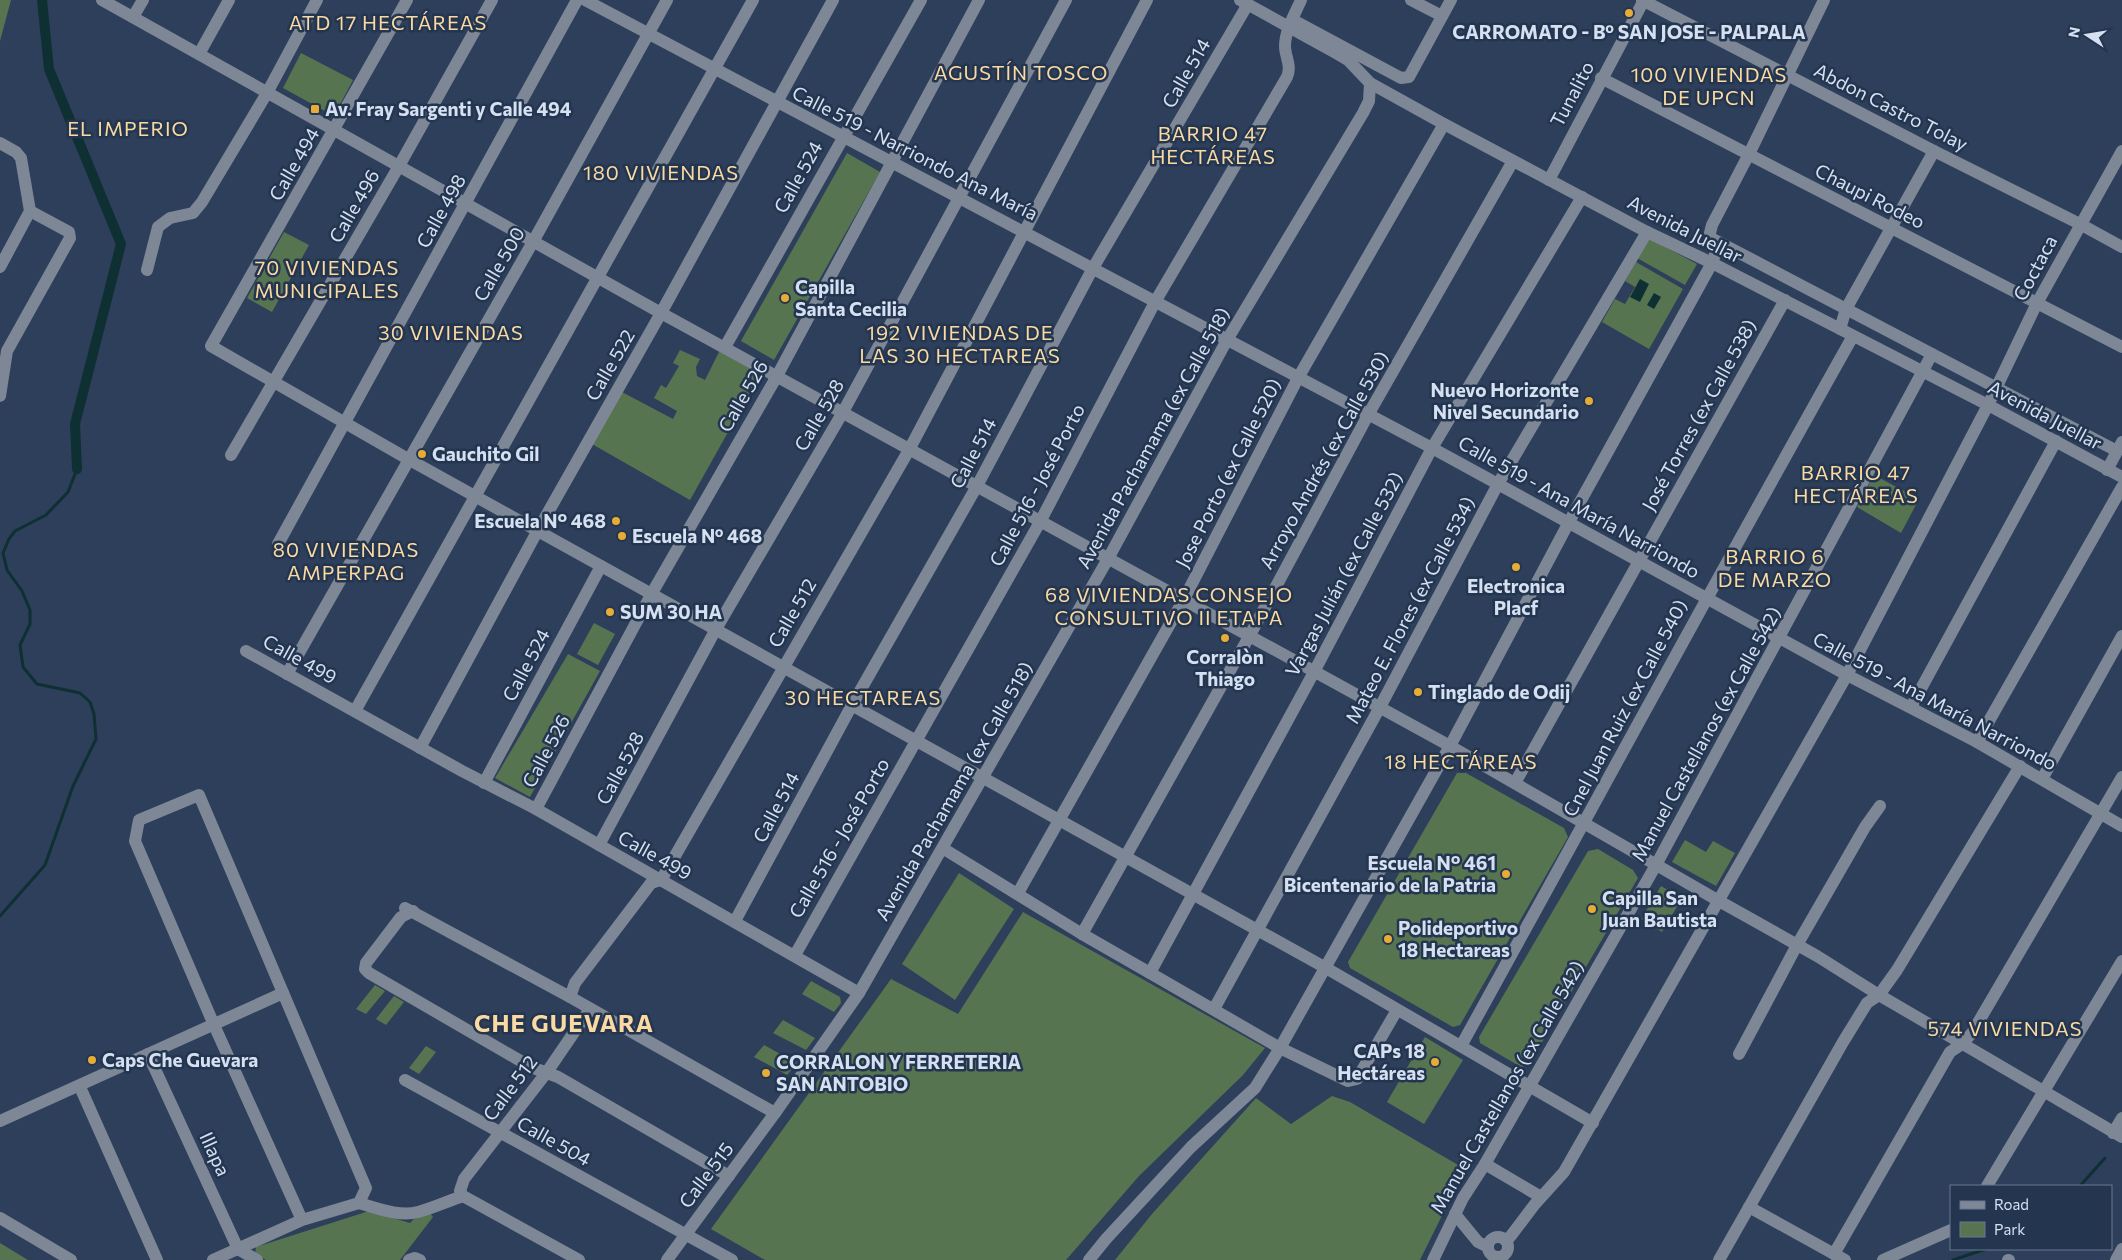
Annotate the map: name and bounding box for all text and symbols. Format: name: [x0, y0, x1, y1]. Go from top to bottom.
marker: CARROMATO - Bº SAN JOSE - PALPALA: [1623, 7, 1635, 19]
district label: ATD 17 HECTÁREAS: [289, 10, 487, 34]
north arrow: [2062, 10, 2112, 60]
place label: CARROMATO - Bº SAN JOSE - PALPALA: [1452, 20, 1806, 43]
text: N: [2064, 25, 2083, 39]
street label: Calle 514: [1156, 34, 1215, 112]
street label: Tunalito: [1545, 57, 1598, 130]
street label: Abdon Castro Tolay: [1811, 58, 1972, 155]
district label: AGUSTÍN TOSCO: [934, 60, 1108, 84]
district label: 100 VIVIENDAS DE UPCN: [1631, 62, 1787, 109]
street label: Calle 519 - Narriondo Ana María: [789, 80, 1042, 225]
place label: Av. Fray Sargenti y Calle 494: [325, 97, 572, 120]
marker: Av. Fray Sargenti y Calle 494: [309, 103, 321, 115]
district label: EL IMPERIO: [67, 116, 189, 140]
district label: BARRIO 47 HECTÁREAS: [1150, 121, 1276, 168]
street label: Calle 494: [263, 123, 324, 204]
street label: Calle 524: [768, 137, 827, 217]
street label: Chaupi Rodeo: [1812, 158, 1929, 233]
district label: 180 VIVIENDAS: [583, 160, 739, 184]
street label: Calle 496: [323, 165, 384, 246]
street label: Calle 498: [411, 170, 470, 252]
street label: Avenida Juellar: [1624, 190, 1747, 267]
street label: Calle 500: [468, 222, 529, 305]
street label: Coctaca: [2008, 231, 2061, 304]
district label: 70 VIVIENDAS MUNICIPALES: [255, 255, 399, 302]
place label: Capilla Santa Cecilia: [795, 275, 907, 320]
marker: Capilla Santa Cecilia: [779, 292, 791, 304]
street label: Avenida Pachamama (ex Calle 518): [1071, 303, 1234, 572]
street label: José Torres (ex Calle 538): [1636, 315, 1761, 514]
district label: 30 VIVIENDAS: [378, 320, 524, 344]
district label: 192 VIVIENDAS DE LAS 30 HECTAREAS: [859, 320, 1061, 367]
street label: Calle 522: [580, 325, 639, 404]
street label: Arroyo Andrés (ex Calle 530): [1254, 347, 1393, 573]
street label: Calle 526: [713, 356, 772, 436]
street label: Jose Porto (ex Calle 520): [1170, 374, 1285, 571]
street label: Calle 528: [789, 375, 848, 455]
street label: Avenida Juellar: [1984, 375, 2106, 454]
place label: Nuevo Horizonte Nivel Secundario: [1431, 378, 1579, 423]
marker: Nuevo Horizonte Nivel Secundario: [1583, 395, 1595, 407]
street label: Calle 516 - José Porto: [984, 400, 1089, 570]
street label: Calle 514: [944, 413, 1001, 492]
street label: Calle 519 - Ana María Narriondo: [1454, 430, 1704, 583]
place label: Gauchito Gil: [432, 442, 539, 465]
marker: Gauchito Gil: [416, 448, 428, 460]
district label: BARRIO 47 HECTÁREAS: [1793, 460, 1919, 507]
street label: Vargas Julián (ex Calle 532): [1280, 468, 1407, 680]
street label: Mateo E. Flores (ex Calle 534): [1340, 492, 1479, 727]
place label: Escuela N° 468: [474, 509, 606, 532]
marker: Escuela N° 468: [610, 515, 622, 527]
place label: Escuela Nº 468: [632, 524, 762, 547]
marker: Escuela Nº 468: [616, 530, 628, 542]
district label: 80 VIVIENDAS AMPERPAG: [273, 537, 419, 584]
district label: BARRIO 6 DE MARZO: [1718, 544, 1832, 591]
marker: Electronica Placf: [1510, 561, 1522, 573]
street label: Calle 512: [763, 574, 820, 651]
place label: Electronica Placf: [1467, 574, 1565, 619]
district label: 68 VIVIENDAS CONSEJO CONSULTIVO II ETAPA: [1045, 582, 1293, 629]
street label: Cnel Juan Ruiz (ex Calle 540): [1558, 595, 1692, 820]
place label: SUM 30 HA: [620, 600, 723, 623]
street label: Manuel Castellanos (ex Calle 542): [1626, 602, 1785, 865]
marker: SUM 30 HA: [604, 606, 616, 618]
street label: Calle 524: [497, 625, 554, 705]
street label: Calle 519 - Ana María Narriondo: [1809, 626, 2061, 775]
street label: Calle 499: [259, 629, 341, 688]
marker: Corralòn Thiago: [1219, 632, 1231, 644]
place label: Corralòn Thiago: [1186, 645, 1264, 690]
street label: Avenida Pachamama (ex Calle 518): [870, 657, 1037, 924]
place label: Tinglado de Odij: [1428, 680, 1570, 703]
district label: 30 HECTAREAS: [785, 685, 941, 709]
marker: Tinglado de Odij: [1412, 686, 1424, 698]
street label: Calle 526: [517, 710, 574, 791]
street label: Calle 528: [591, 727, 648, 808]
district label: 18 HECTÁREAS: [1385, 749, 1537, 773]
street label: Calle 516 - José Porto: [783, 754, 894, 922]
street label: Calle 514: [747, 767, 804, 846]
street label: Calle 499: [614, 825, 696, 884]
place label: Escuela N° 461 Bicentenario de la Patria: [1284, 851, 1496, 896]
marker: Escuela N° 461 Bicentenario de la Patria: [1500, 868, 1512, 880]
place label: Capilla San Juan Bautista: [1602, 886, 1717, 931]
marker: Capilla San Juan Bautista: [1586, 903, 1598, 915]
place label: Polideportivo 18 Hectareas: [1398, 916, 1518, 961]
marker: Polideportivo 18 Hectareas: [1382, 933, 1394, 945]
street label: Manuel Castellanos (ex Calle 542): [1425, 956, 1588, 1217]
district label: CHE GUEVARA: [474, 1008, 654, 1037]
district label: 574 VIVIENDAS: [1928, 1016, 2082, 1040]
place label: CAPs 18 Hectáreas: [1337, 1039, 1425, 1084]
place label: Caps Che Guevara: [102, 1048, 258, 1071]
street label: Calle 512: [478, 1050, 542, 1125]
place label: CORRALON Y FERRETERIA SAN ANTOBIO: [776, 1050, 1022, 1095]
marker: Caps Che Guevara: [86, 1054, 98, 1066]
marker: CAPs 18 Hectáreas: [1429, 1056, 1441, 1068]
marker: CORRALON Y FERRETERIA SAN ANTOBIO: [760, 1067, 772, 1079]
street label: Calle 504: [513, 1111, 595, 1170]
street label: Illapa: [195, 1128, 236, 1180]
street label: Calle 515: [673, 1137, 738, 1212]
legend: [1950, 1185, 2112, 1250]
text: Road: [1994, 1195, 2029, 1213]
text: Park: [1994, 1220, 2025, 1238]

